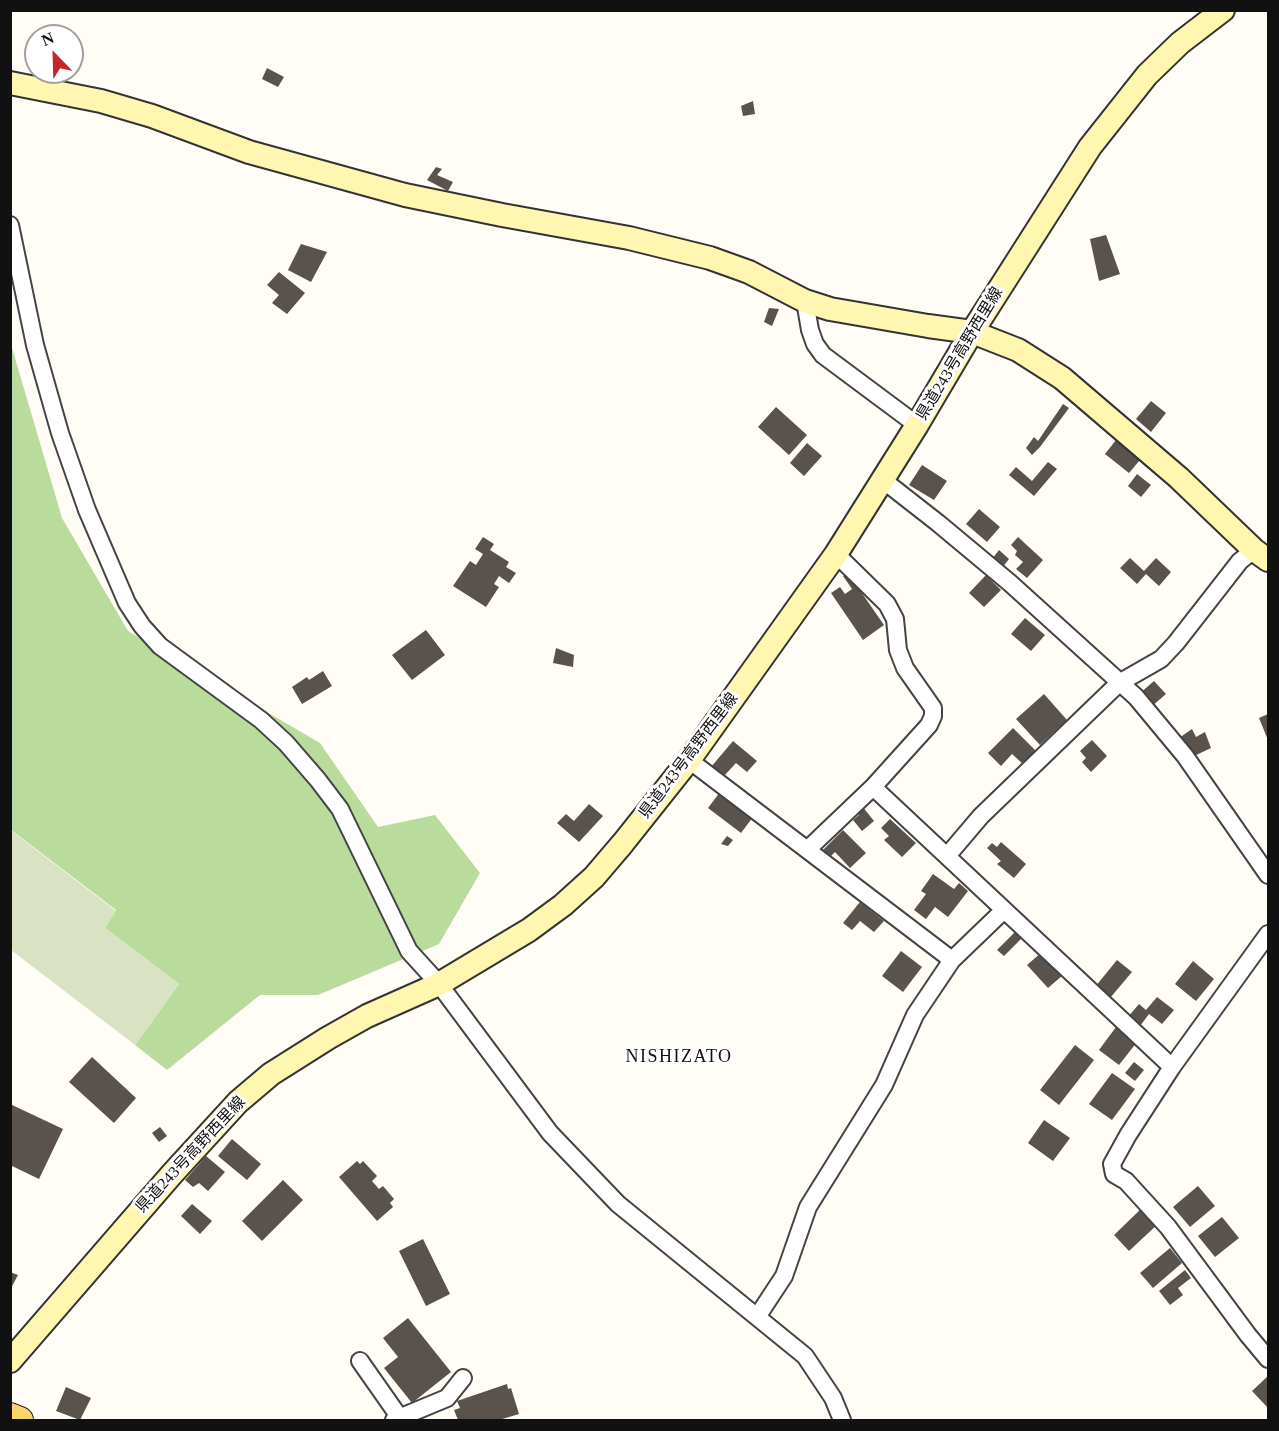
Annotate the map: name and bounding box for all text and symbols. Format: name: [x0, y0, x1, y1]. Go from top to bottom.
north arrow: [24, 24, 84, 84]
text: N: [39, 29, 56, 49]
street label: 県道243号高野西里線: [913, 284, 1007, 424]
street label: 県道243号高野西里線: [636, 690, 742, 822]
district label: NISHIZATO: [625, 1046, 733, 1068]
street label: 県道243号高野西里線: [132, 1093, 250, 1217]

